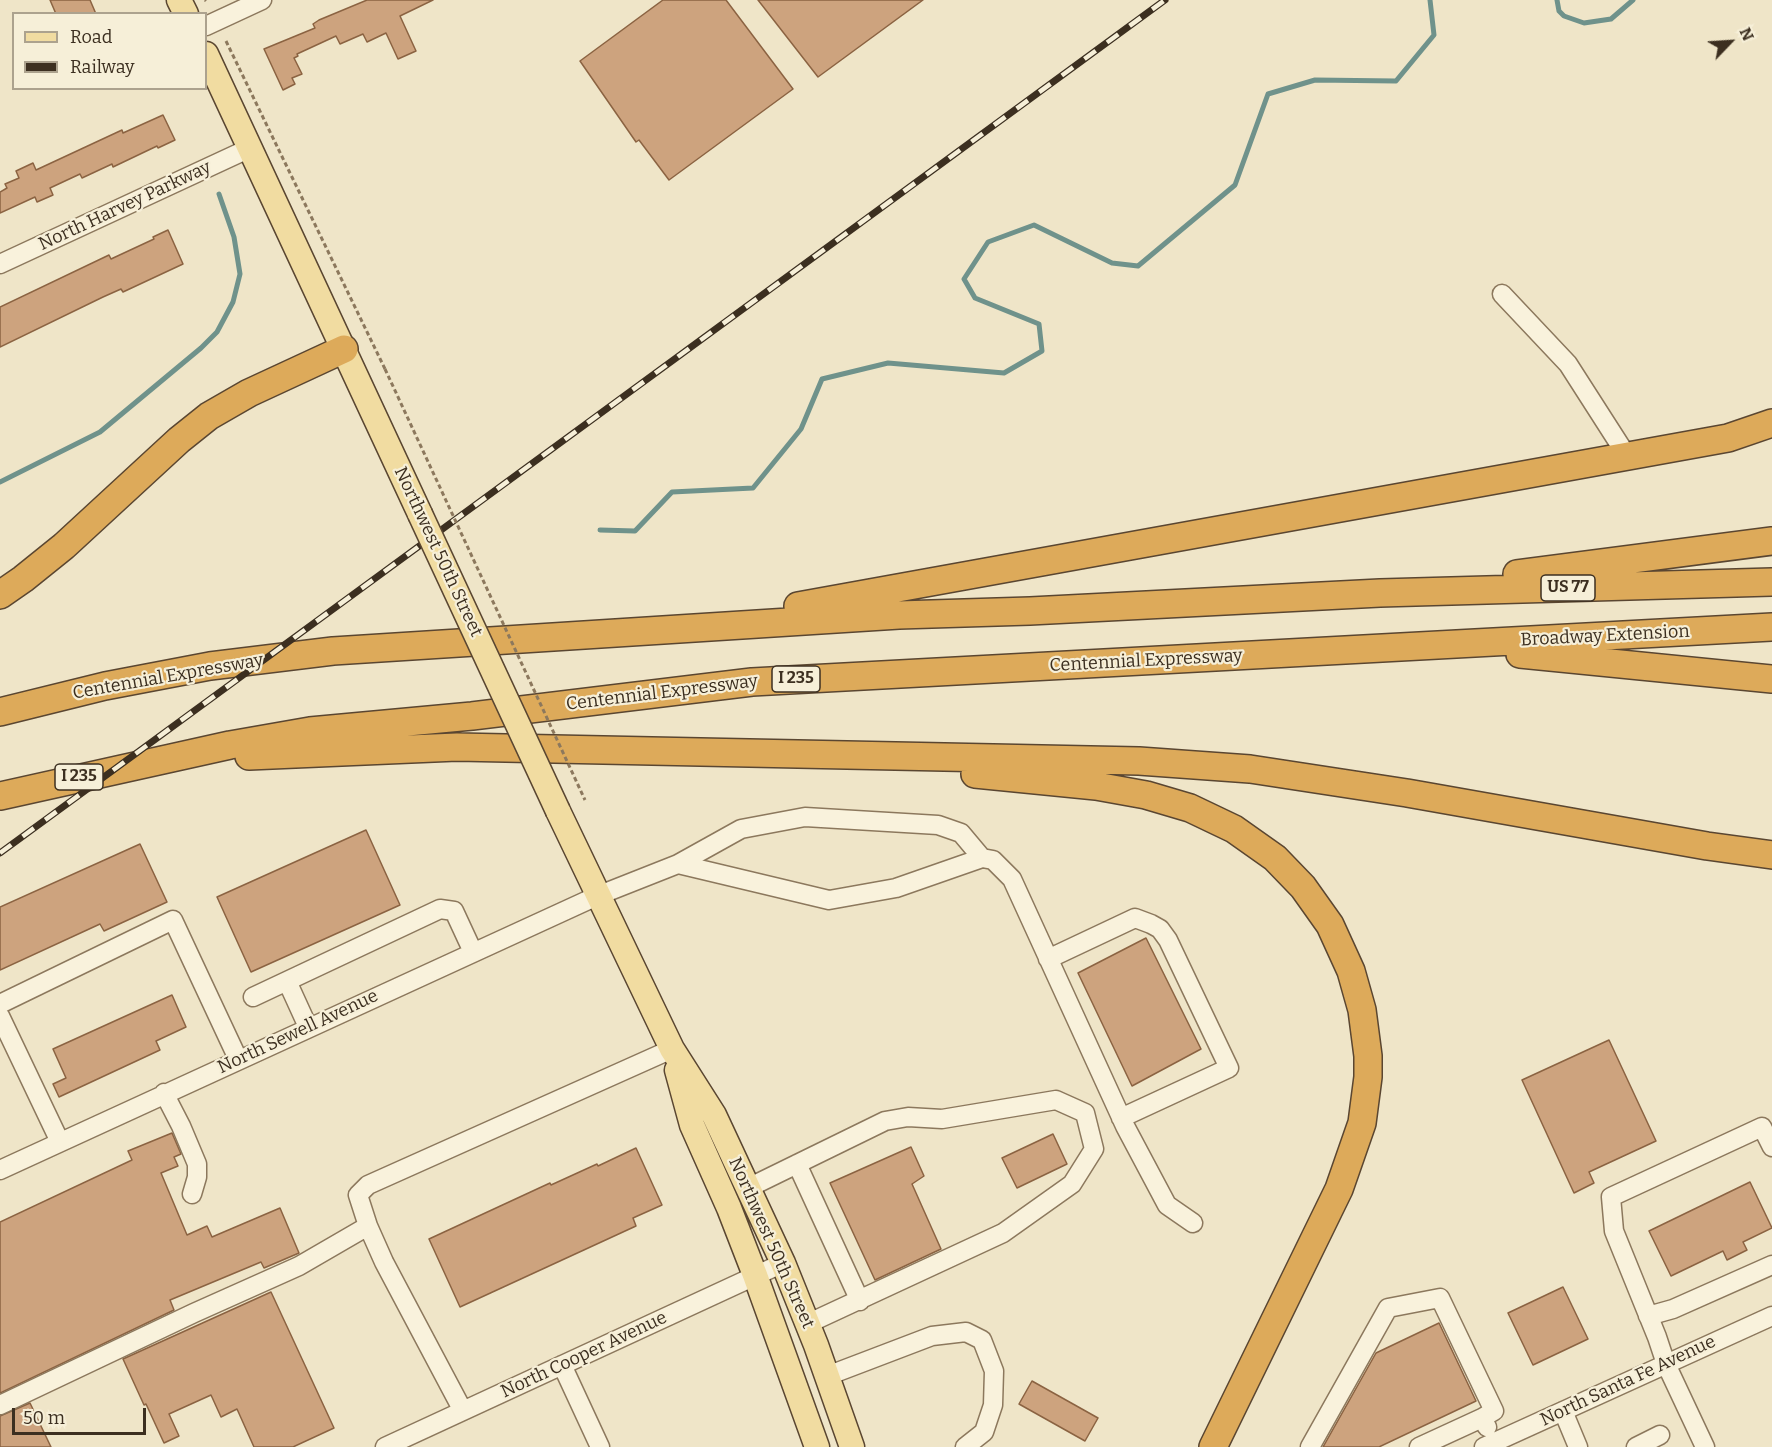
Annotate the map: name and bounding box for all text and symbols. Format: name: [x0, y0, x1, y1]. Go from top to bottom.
legend: [12, 12, 207, 90]
north arrow: [1700, 12, 1760, 72]
text: N: [1736, 25, 1758, 44]
text: Road: [70, 26, 112, 48]
text: Railway: [70, 56, 134, 78]
street label: North Harvey Parkway: [35, 157, 215, 255]
street label: Northwest 50th Street: [389, 464, 487, 640]
road number: US 77: [1541, 575, 1595, 601]
street label: Broadway Extension: [1520, 621, 1690, 651]
street label: Centennial Expressway: [1049, 645, 1243, 677]
street label: Centennial Expressway: [71, 650, 265, 704]
road number: I 235: [772, 666, 820, 692]
street label: Centennial Expressway: [565, 671, 759, 715]
road number: I 235: [55, 764, 103, 790]
street label: North Sewell Avenue: [214, 985, 382, 1079]
street label: Northwest 50th Street: [723, 1154, 819, 1332]
street label: North Cooper Avenue: [498, 1307, 670, 1403]
street label: North Santa Fe Avenue: [1537, 1331, 1719, 1431]
scale bar: [15, 1396, 148, 1434]
text: 50 m: [23, 1407, 65, 1429]

